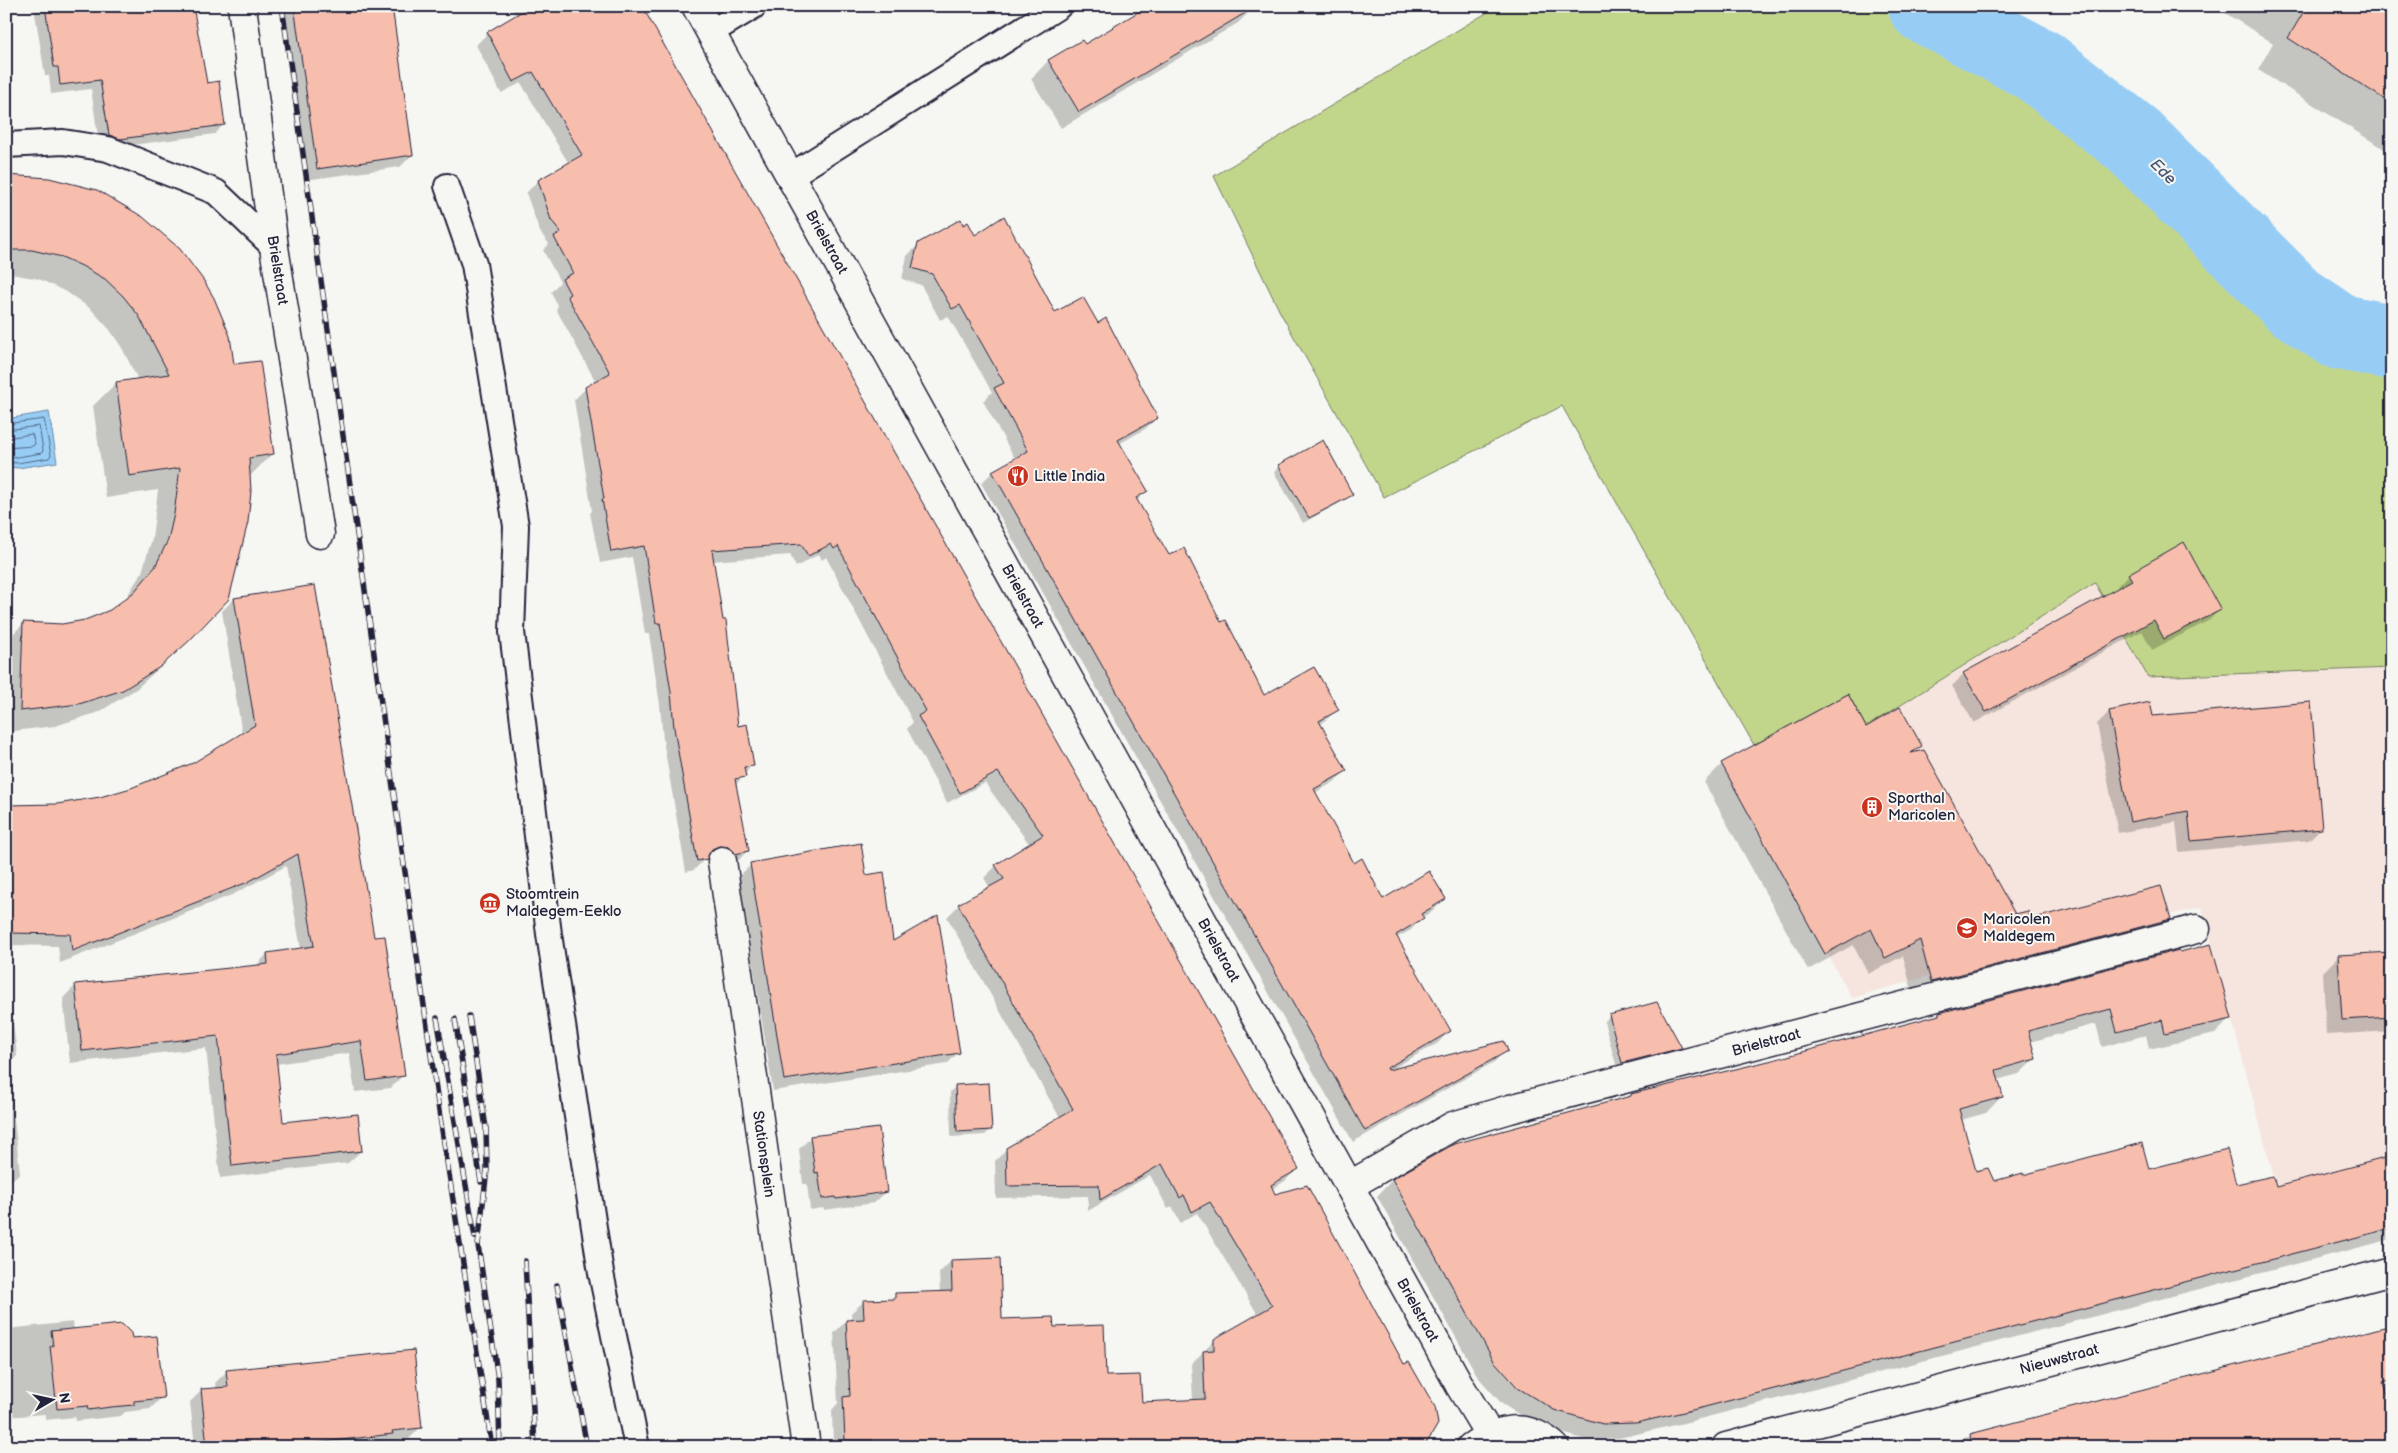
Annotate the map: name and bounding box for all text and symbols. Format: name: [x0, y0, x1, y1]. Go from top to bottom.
water label: Ede: [2146, 155, 2180, 189]
street label: Brielstraat: [801, 207, 852, 278]
street label: Brielstraat: [263, 234, 292, 307]
restaurant icon: Little India: [1006, 464, 1030, 488]
place label: Little India: [1034, 467, 1105, 486]
street label: Brielstraat: [997, 561, 1048, 632]
place label: Sporthal Maricolen: [1888, 789, 1955, 825]
building icon: Sporthal Maricolen: [1860, 795, 1884, 819]
place label: Stoomtrein Maldegem-Eeklo: [506, 885, 622, 921]
museum icon: Stoomtrein Maldegem-Eeklo: [478, 891, 502, 915]
place label: Maricolen Maldegem: [1983, 910, 2055, 946]
street label: Brielstraat: [1193, 915, 1244, 986]
school or university icon: Maricolen Maldegem: [1955, 916, 1979, 940]
street label: Brielstraat: [1730, 1024, 1803, 1061]
street label: Stationsplein: [748, 1110, 779, 1198]
street label: Brielstraat: [1392, 1275, 1443, 1346]
street label: Nieuwstraat: [2018, 1340, 2101, 1379]
north arrow: [28, 1376, 78, 1426]
text: N: [55, 1392, 74, 1405]

